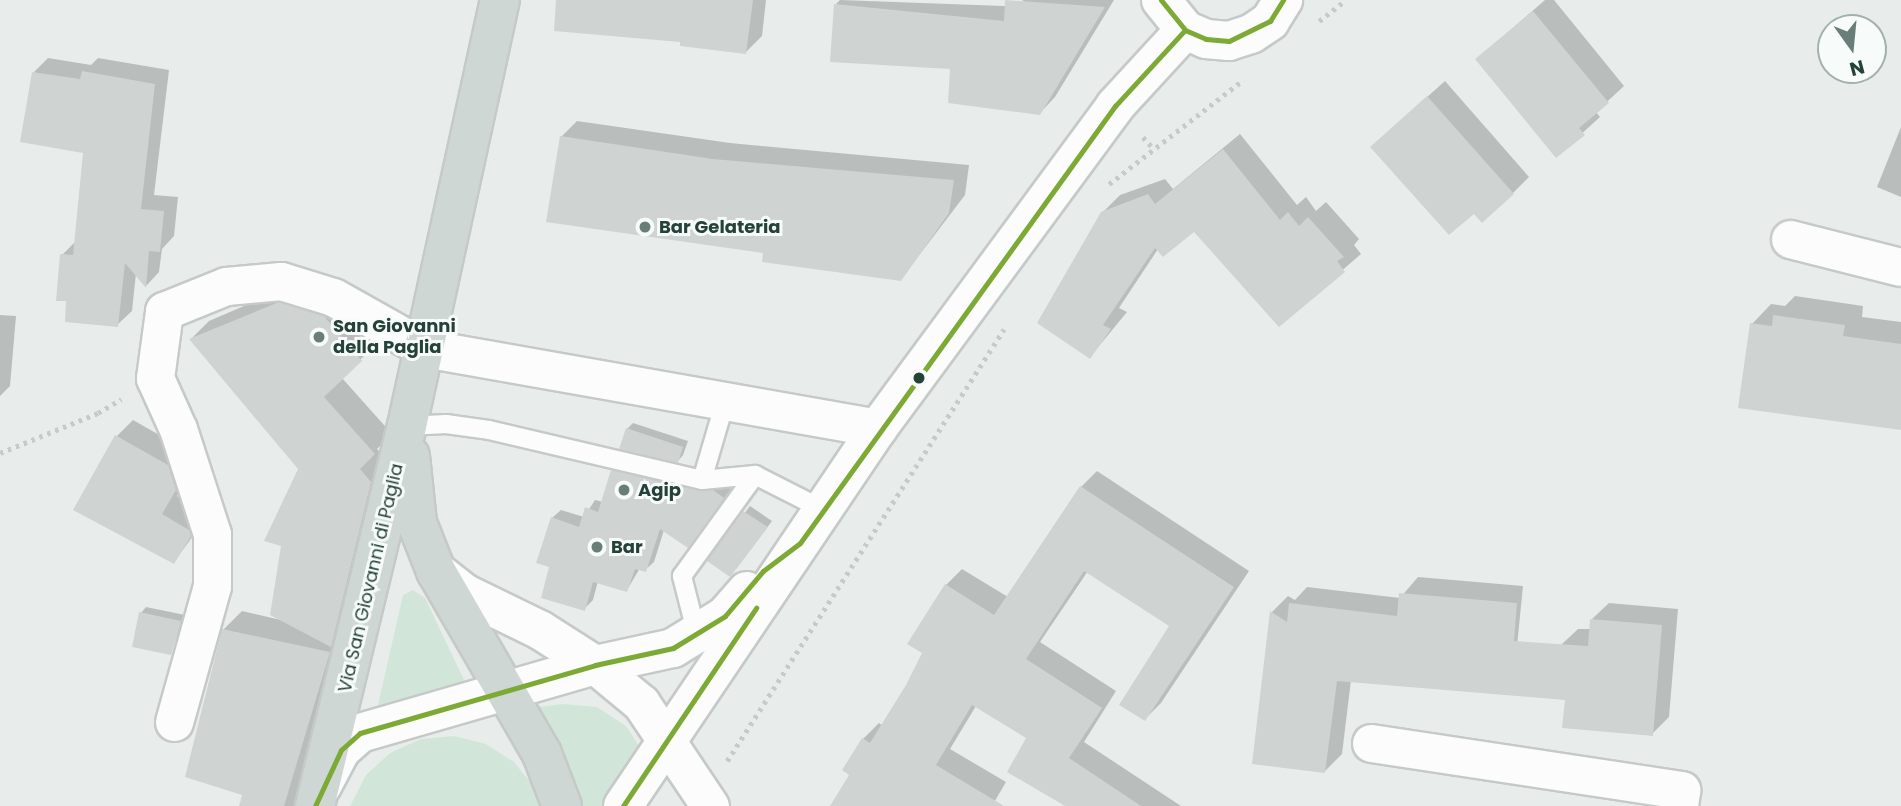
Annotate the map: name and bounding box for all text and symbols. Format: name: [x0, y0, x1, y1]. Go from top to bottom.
north arrow: [1817, 14, 1887, 84]
text: N: [1847, 53, 1867, 83]
place label: Bar Gelateria: [659, 216, 781, 238]
marker: Bar Gelateria: [637, 219, 653, 235]
place label: San Giovanni della Paglia: [333, 316, 456, 358]
marker: San Giovanni della Paglia: [311, 329, 327, 345]
unlabelled marker: [912, 371, 926, 385]
street label: Via San Giovanni di Paglia: [334, 461, 408, 695]
place label: Agip: [638, 479, 681, 501]
marker: Agip: [616, 482, 632, 498]
place label: Bar: [611, 536, 643, 558]
marker: Bar: [589, 539, 605, 555]

